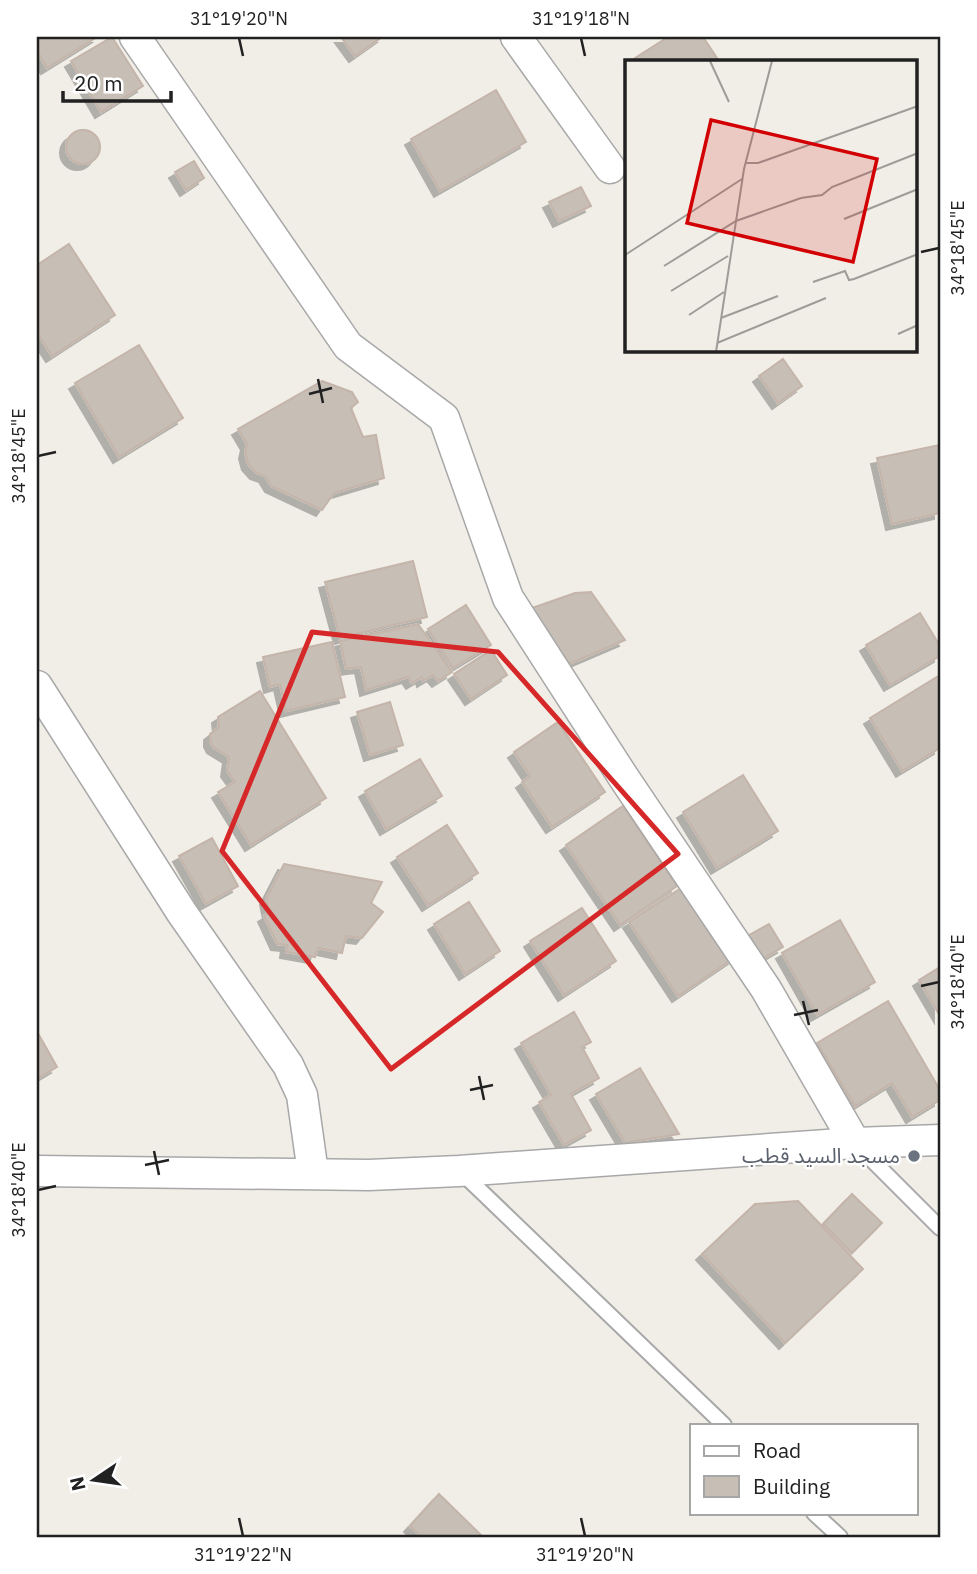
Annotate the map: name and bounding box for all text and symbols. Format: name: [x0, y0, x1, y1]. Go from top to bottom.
text: 31°19'20"N: [190, 7, 288, 30]
text: 31°19'18"N: [532, 7, 630, 30]
scale bar: [63, 60, 172, 104]
inset map: [625, 60, 918, 352]
text: 20 m: [74, 69, 123, 97]
text: 34°18'45"E: [946, 200, 969, 296]
text: 34°18'45"E: [7, 408, 30, 504]
text: 34°18'40"E: [946, 934, 969, 1030]
place label: مسجد السيد قطب: [742, 1141, 900, 1169]
text: 34°18'40"E: [7, 1142, 30, 1238]
marker: مسجد السيد قطب: [906, 1148, 922, 1164]
legend: [690, 1424, 918, 1514]
text: Road: [753, 1436, 801, 1464]
north arrow: [60, 1444, 130, 1514]
text: Building: [753, 1472, 830, 1500]
text: N: [64, 1474, 91, 1493]
text: 31°19'22"N: [194, 1543, 292, 1566]
text: 31°19'20"N: [536, 1543, 634, 1566]

